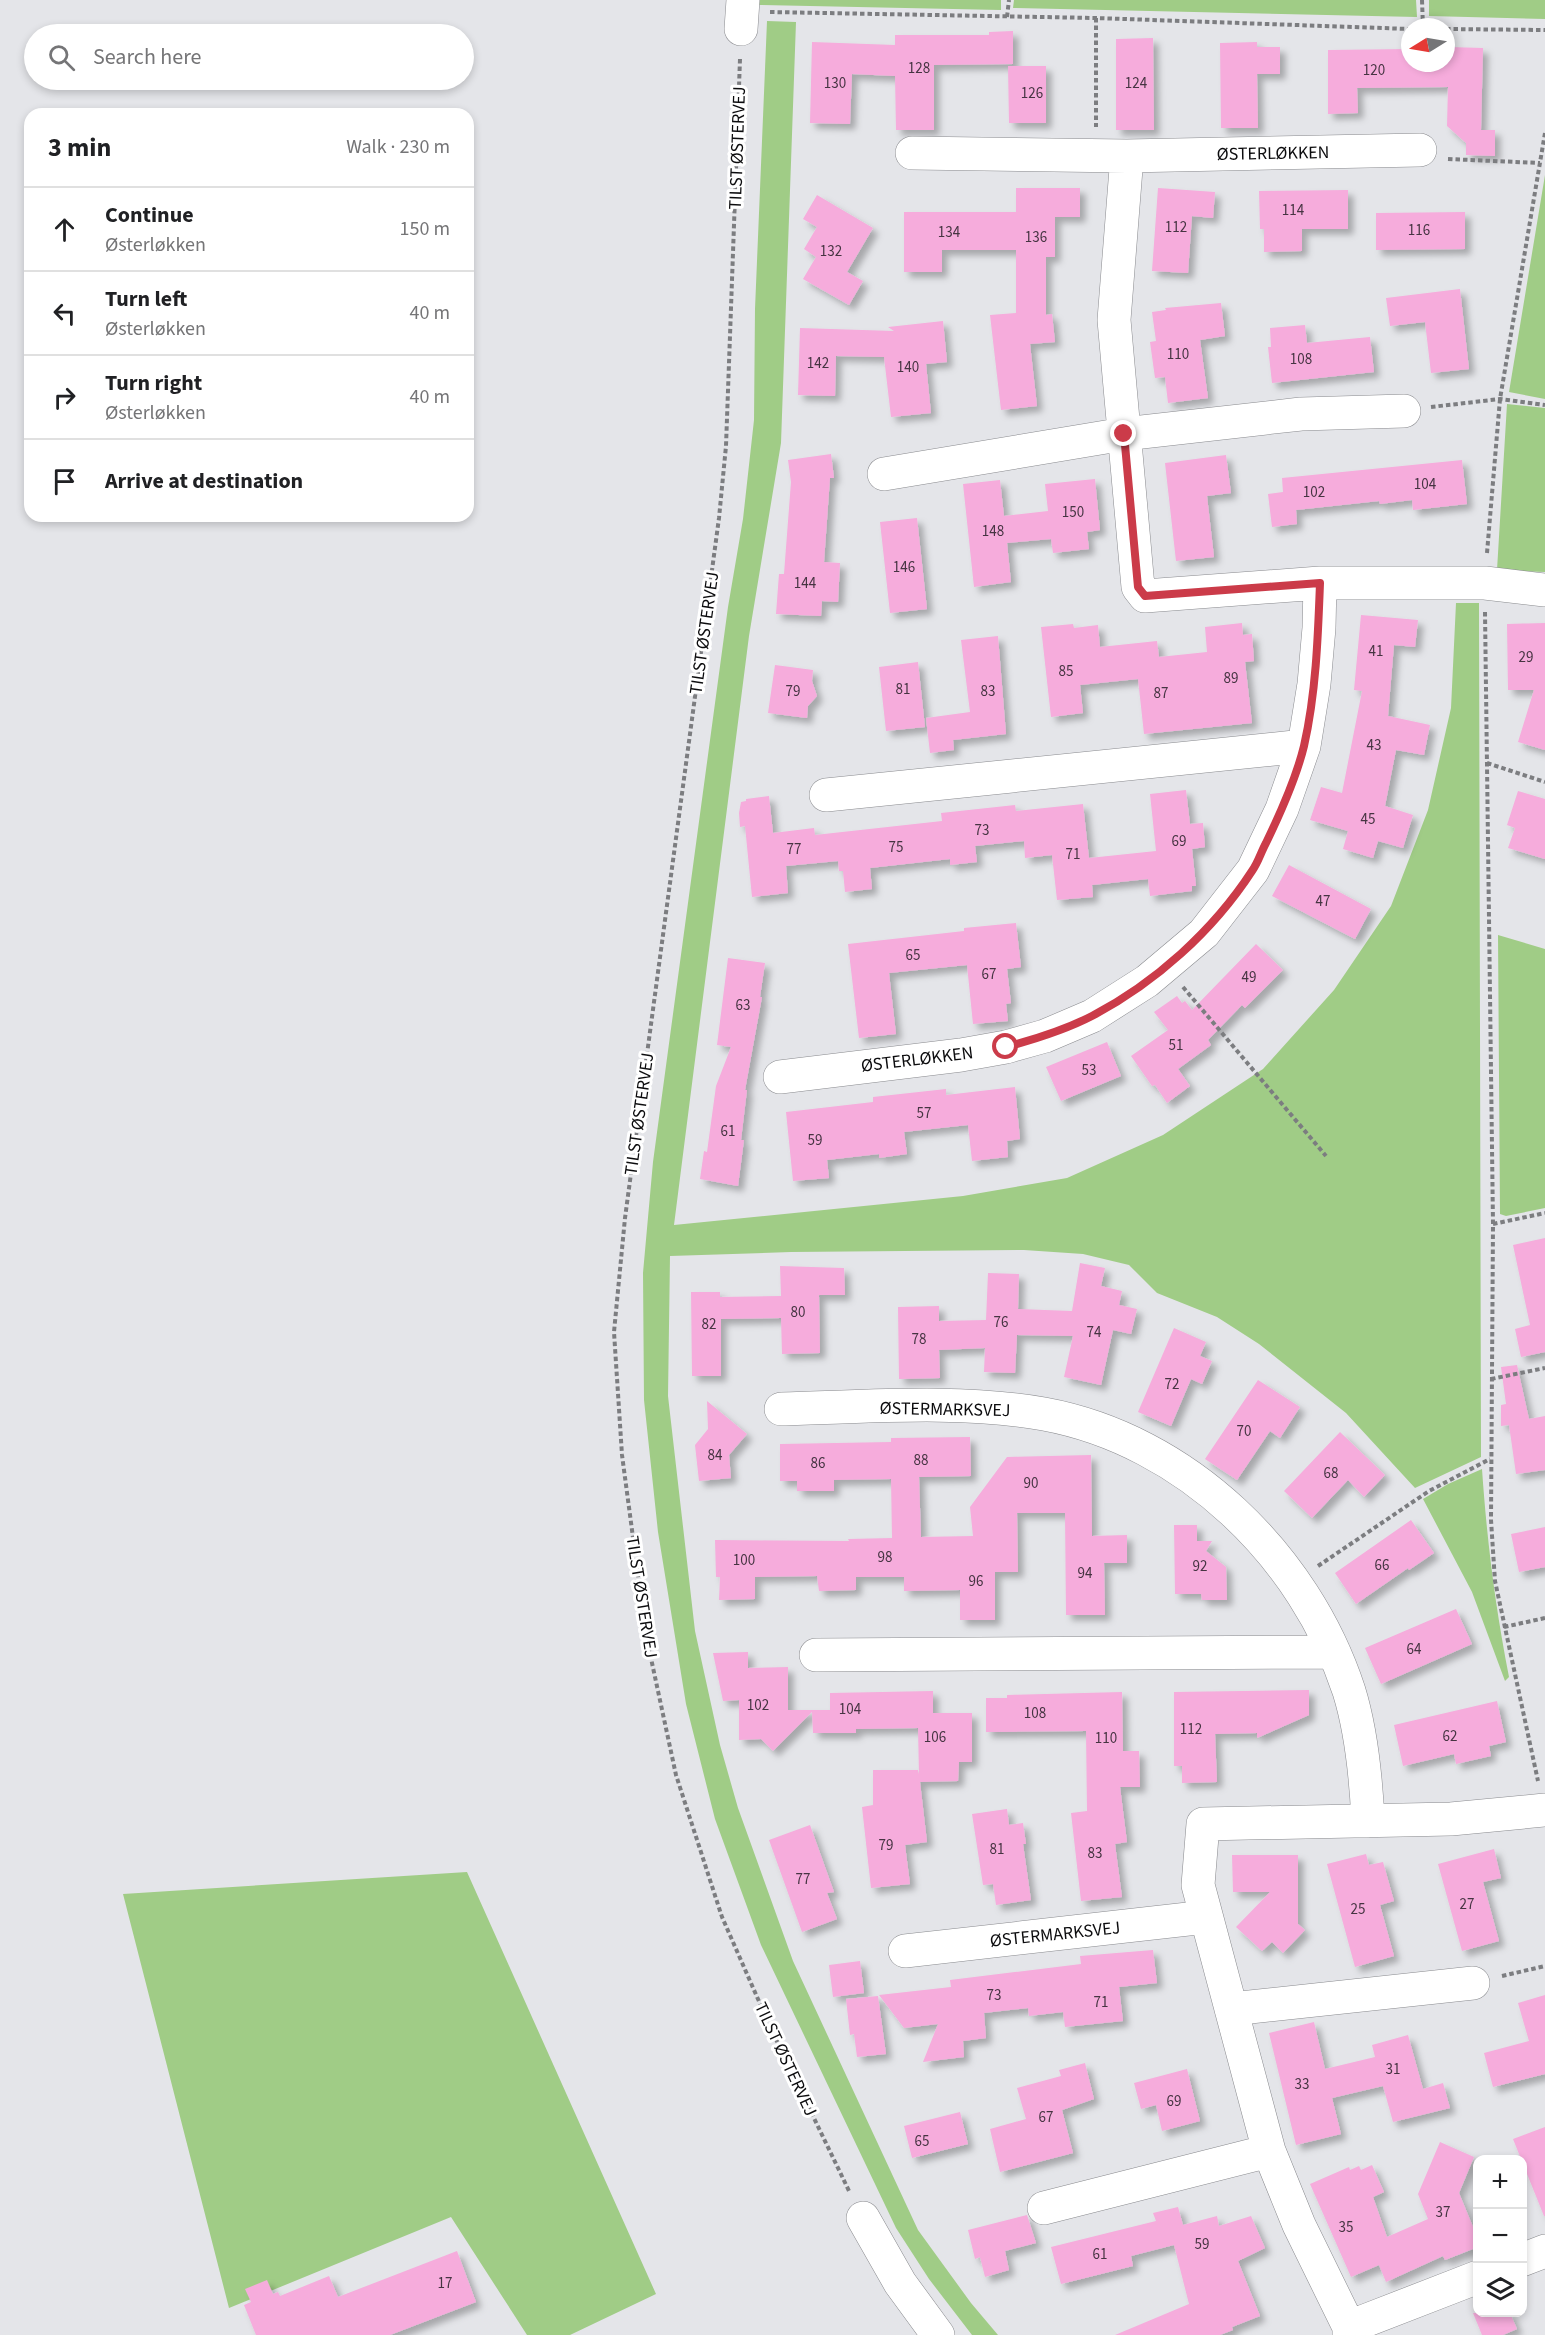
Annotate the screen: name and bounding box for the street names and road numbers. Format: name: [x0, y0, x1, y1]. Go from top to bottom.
street label: TILST ØSTERVEJ: [723, 86, 752, 210]
street label: ØSTERLØKKEN: [1216, 140, 1330, 167]
street label: TILST ØSTERVEJ: [684, 570, 725, 696]
street label: ØSTERLØKKEN: [860, 1040, 975, 1079]
street label: TILST ØSTERVEJ: [619, 1051, 660, 1177]
street label: ØSTERMARKSVEJ: [879, 1396, 1011, 1423]
street label: TILST ØSTERVEJ: [620, 1534, 663, 1660]
street label: ØSTERMARKSVEJ: [989, 1915, 1121, 1954]
street label: TILST ØSTERVEJ: [748, 1998, 823, 2120]

